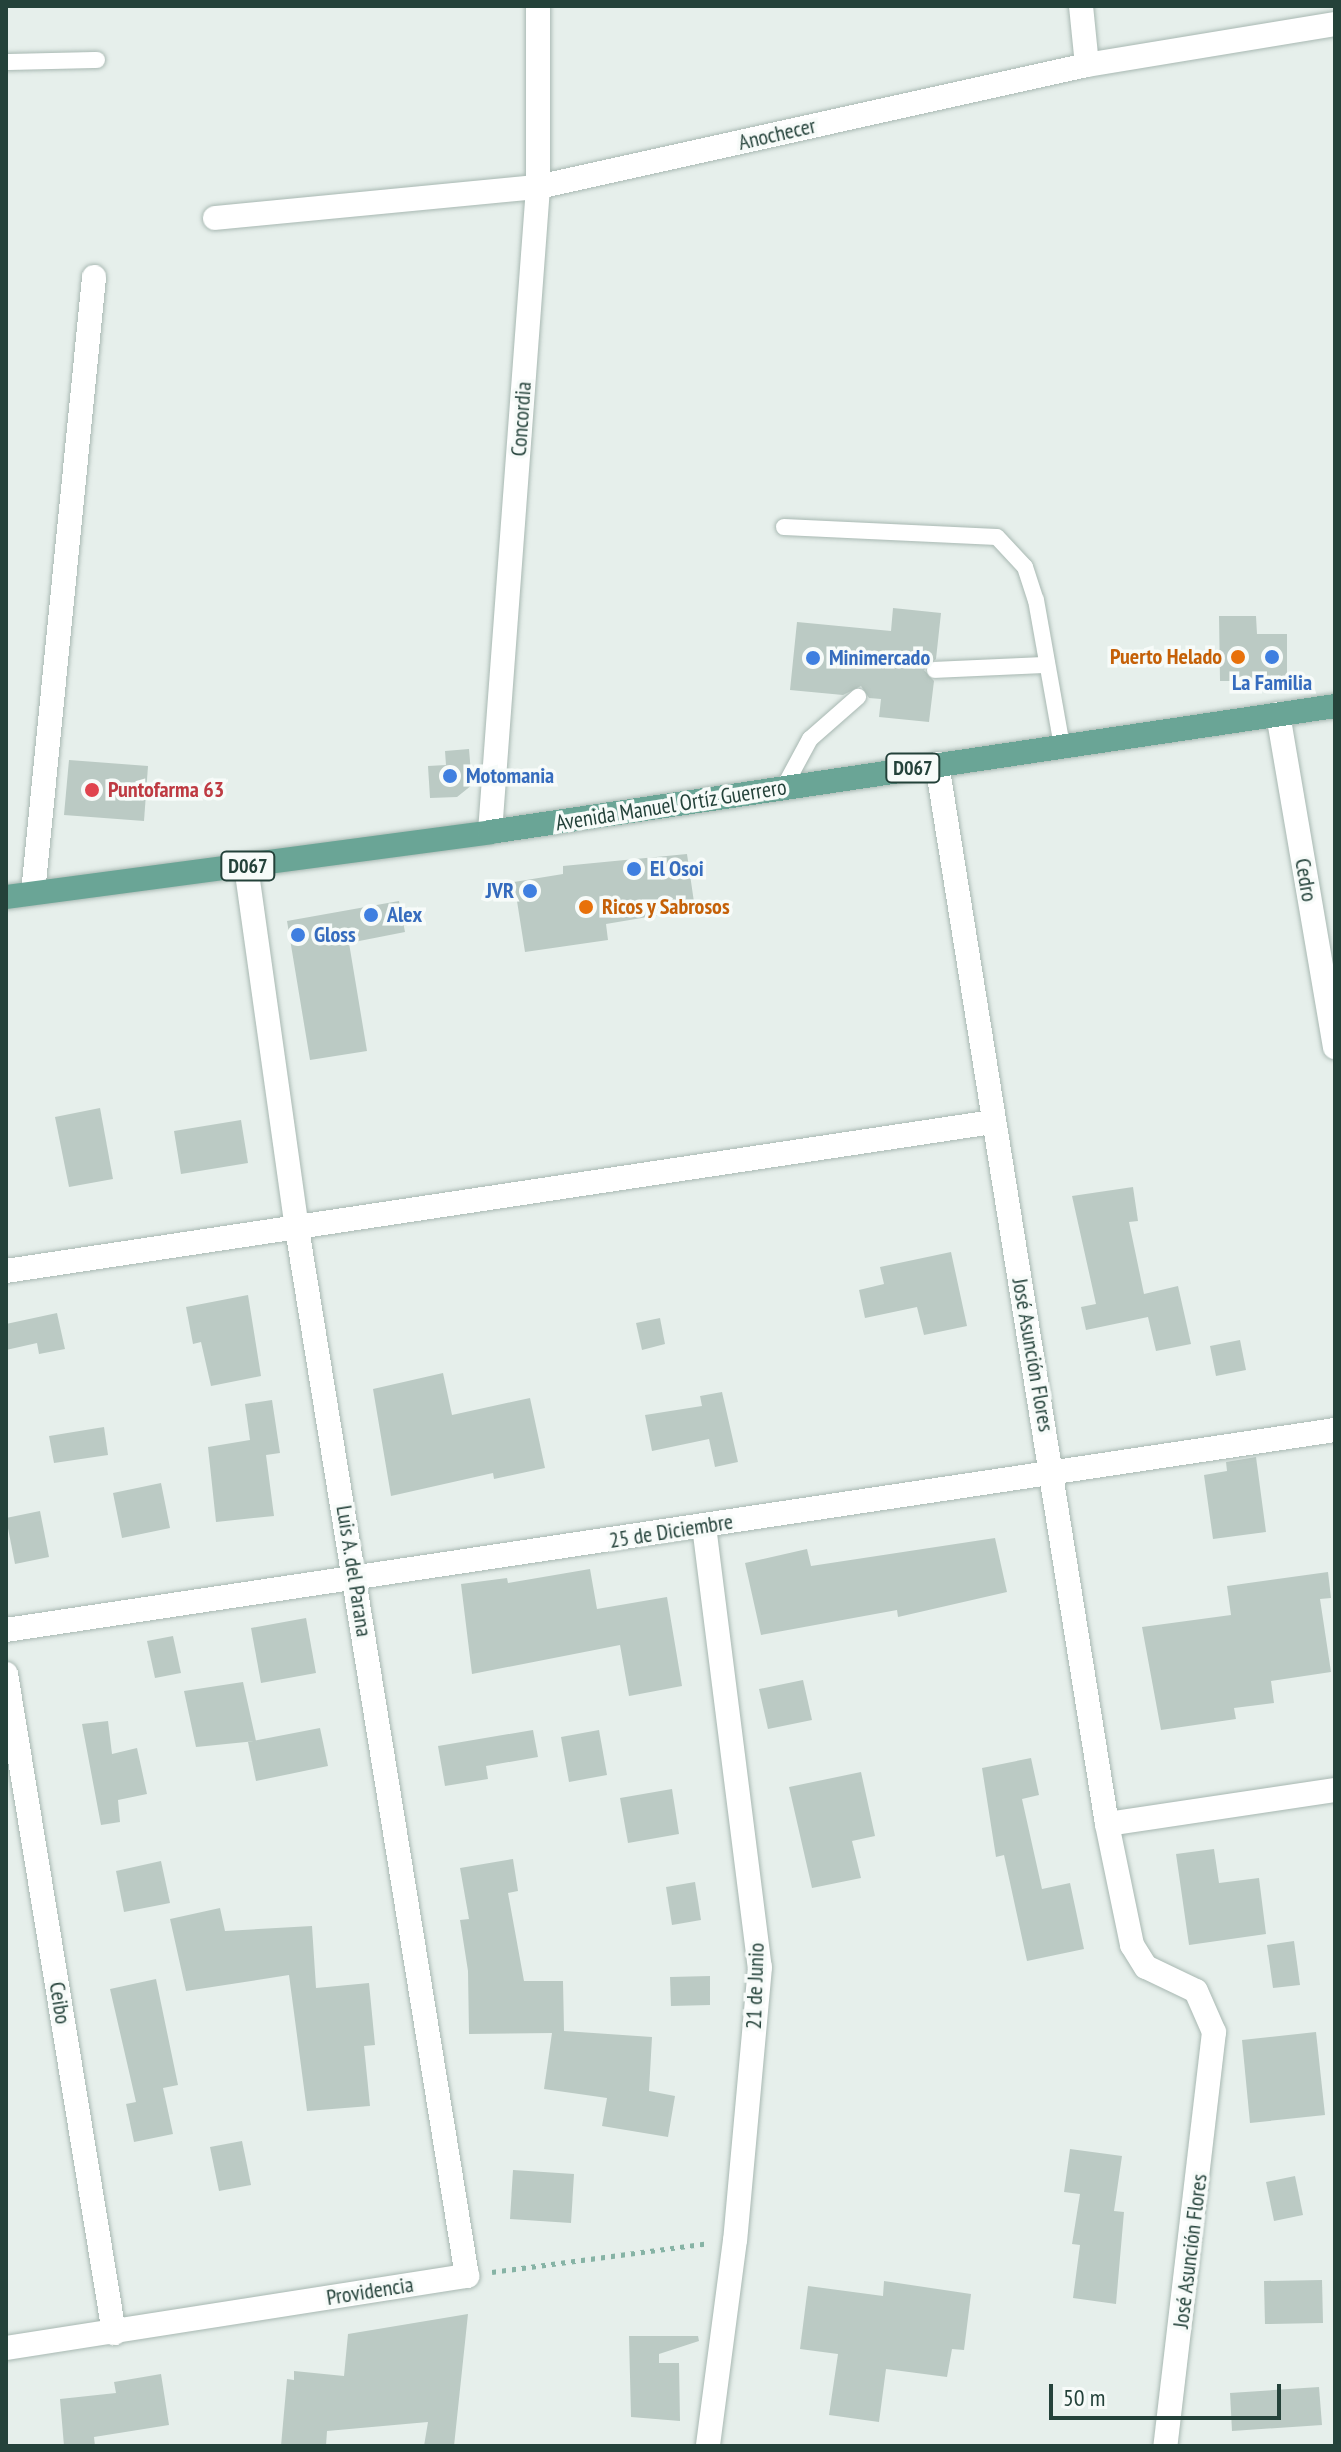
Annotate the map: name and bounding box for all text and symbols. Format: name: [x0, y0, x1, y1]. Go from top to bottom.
street label: Anochecer: [736, 112, 818, 156]
street label: Concordia: [505, 381, 537, 457]
place label: Puerto Helado: [1110, 644, 1222, 670]
place label: Minimercado: [829, 645, 930, 671]
marker: Puerto Helado: [1229, 648, 1247, 666]
marker: La Familia: [1263, 648, 1281, 666]
marker: Minimercado: [804, 649, 822, 667]
place label: La Familia: [1232, 670, 1312, 696]
road number: D067: [885, 752, 941, 784]
place label: Motomania: [466, 763, 554, 789]
marker: Motomania: [441, 767, 459, 785]
street label: Avenida Manuel Ortíz Guerrero: [553, 774, 789, 836]
place label: Puntofarma 63: [108, 777, 224, 803]
marker: Puntofarma 63: [83, 781, 101, 799]
road number: D067: [220, 850, 276, 882]
place label: El Osoi: [650, 856, 704, 882]
street label: Cedro: [1289, 856, 1323, 904]
marker: El Osoi: [625, 860, 643, 878]
place label: JVR: [486, 878, 514, 904]
marker: JVR: [521, 882, 539, 900]
place label: Ricos y Sabrosos: [602, 894, 731, 920]
marker: Ricos y Sabrosos: [577, 898, 595, 916]
place label: Alex: [387, 902, 422, 928]
marker: Alex: [362, 906, 380, 924]
place label: Gloss: [314, 922, 356, 948]
marker: Gloss: [289, 926, 307, 944]
street label: José Asunción Flores: [1006, 1276, 1060, 1434]
street label: Luis A. del Parana: [330, 1503, 378, 1639]
street label: 25 de Diciembre: [607, 1508, 735, 1554]
street label: 21 de Junio: [740, 1942, 770, 2030]
street label: Ceibo: [44, 1980, 76, 2026]
street label: José Asunción Flores: [1167, 2172, 1213, 2330]
street label: Providencia: [325, 2271, 415, 2311]
scale bar: [1053, 2368, 1285, 2418]
text: 50 m: [1063, 2382, 1105, 2413]

